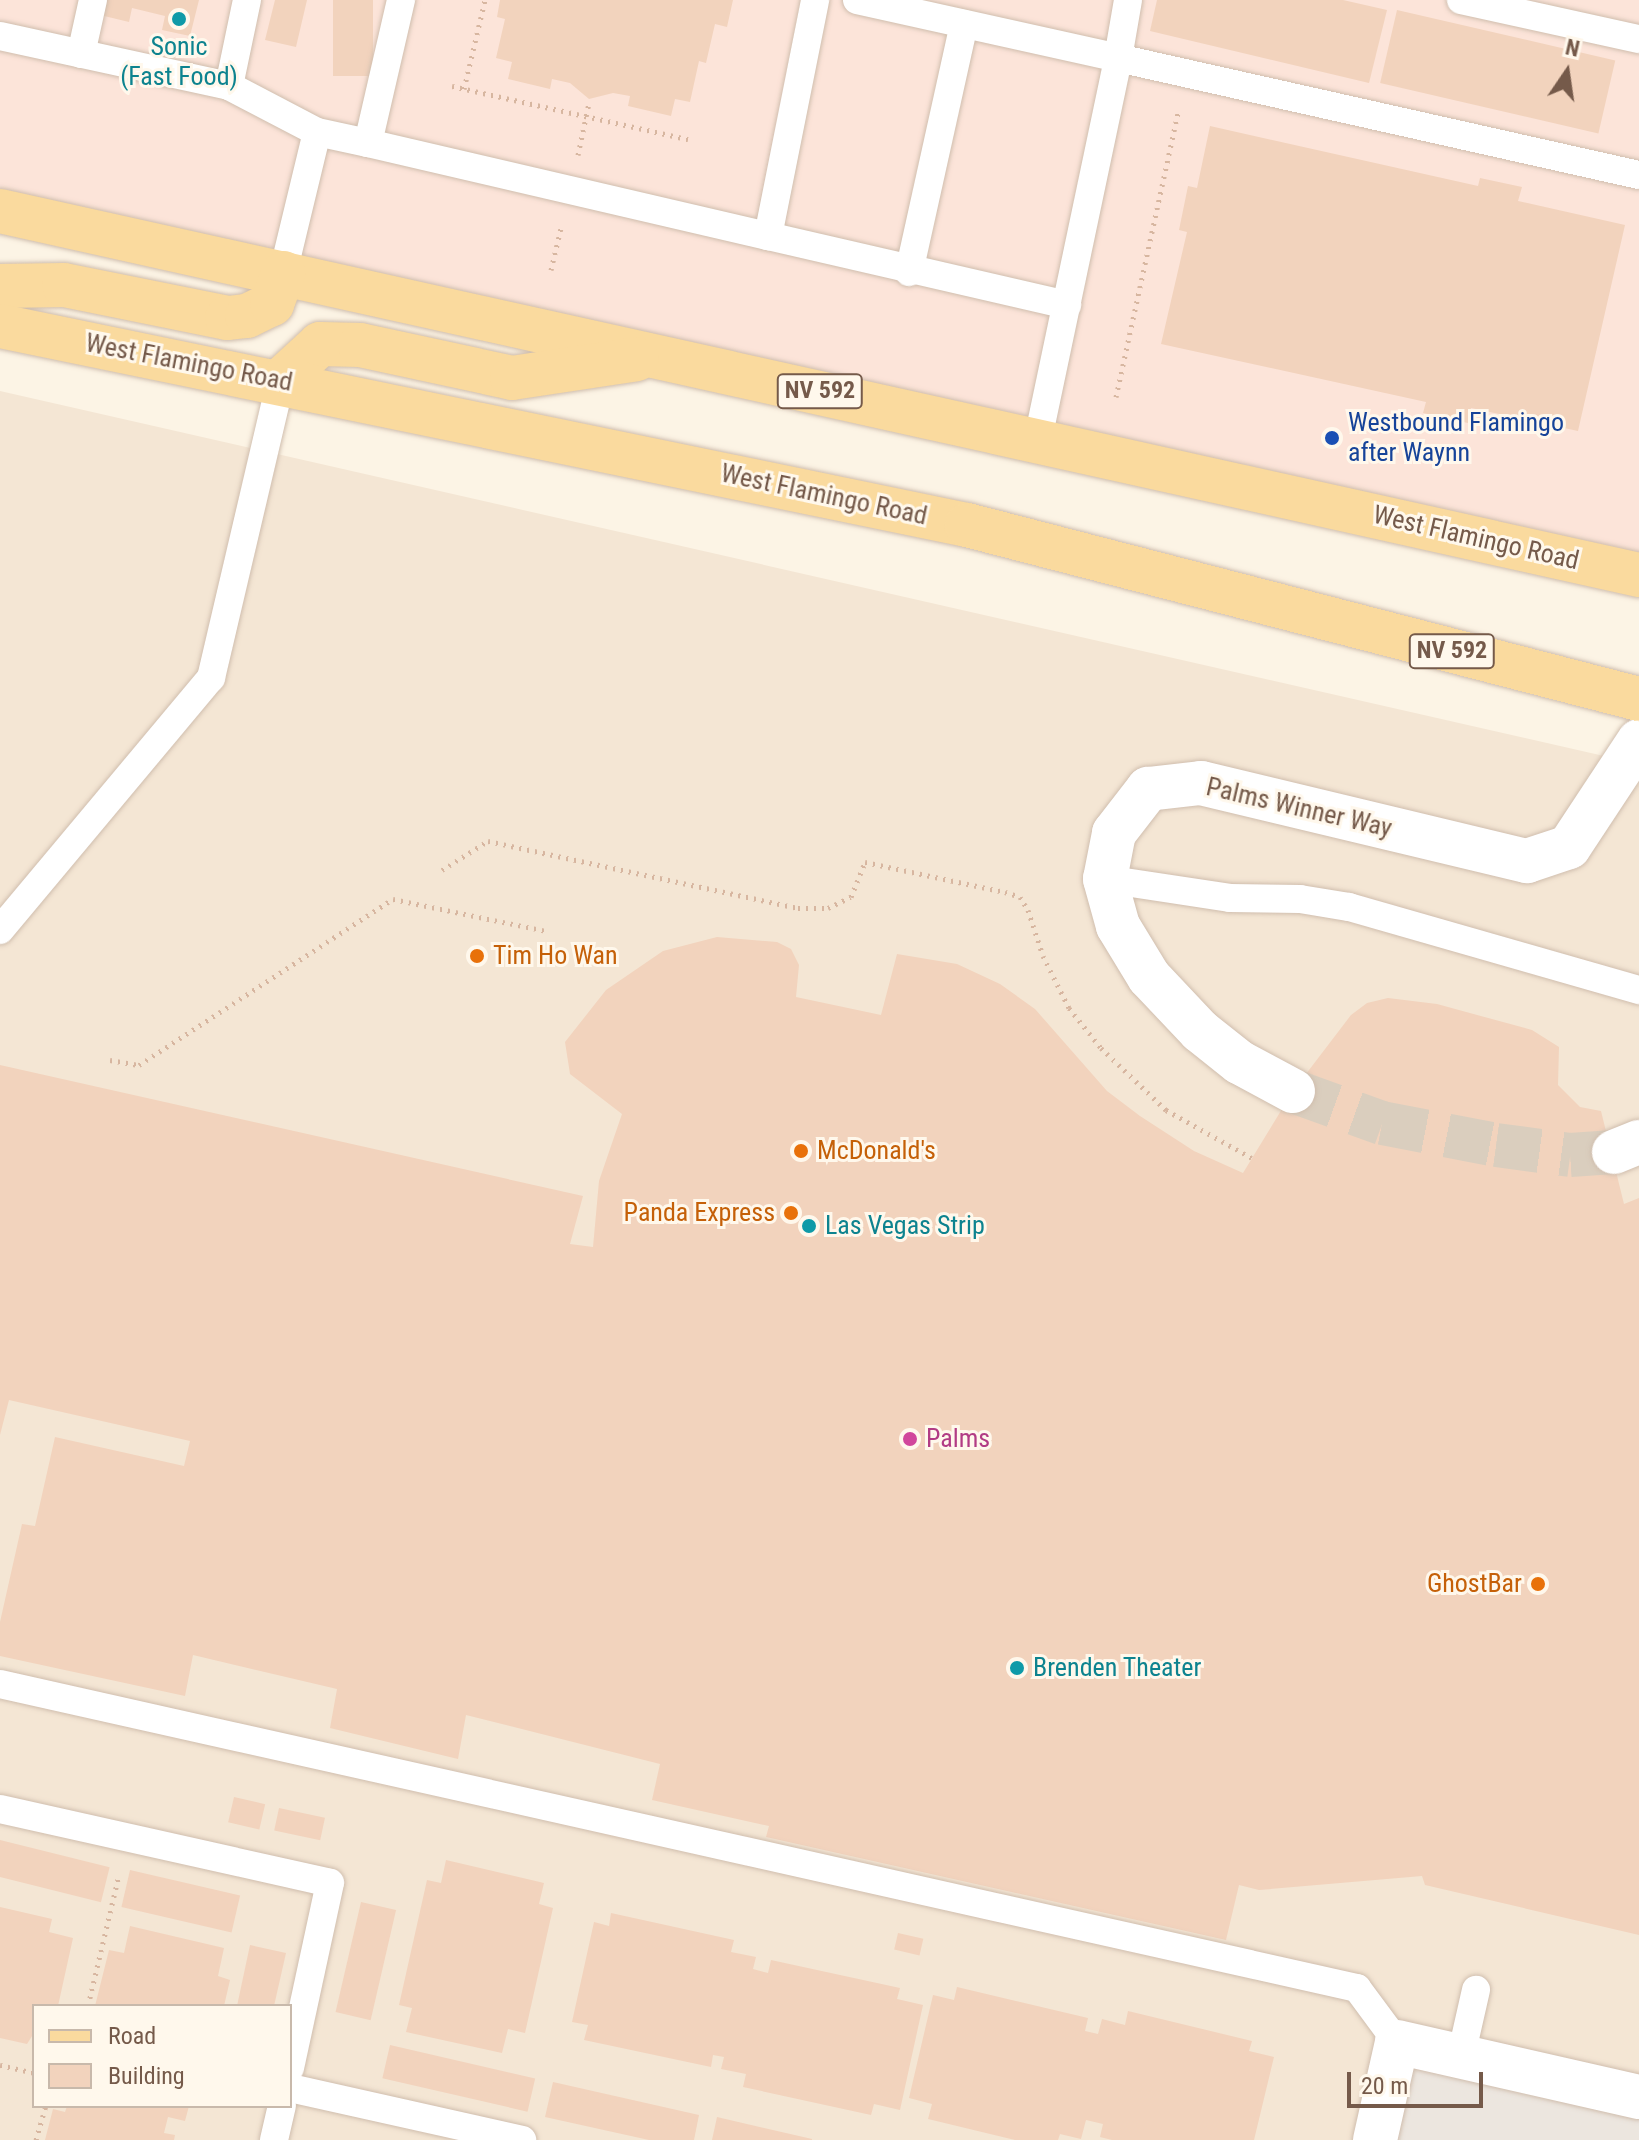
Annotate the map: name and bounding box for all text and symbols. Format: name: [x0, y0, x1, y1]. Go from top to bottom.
marker: Sonic (Fast Food): [170, 10, 188, 28]
place label: Sonic (Fast Food): [120, 31, 238, 92]
north arrow: [1527, 32, 1607, 112]
text: N: [1563, 34, 1582, 62]
street label: West Flamingo Road: [83, 328, 295, 398]
road number: NV 592: [776, 371, 864, 411]
place label: Westbound Flamingo after Waynn: [1348, 407, 1564, 468]
marker: Westbound Flamingo after Waynn: [1323, 429, 1341, 447]
street label: West Flamingo Road: [718, 458, 930, 532]
street label: West Flamingo Road: [1370, 499, 1582, 577]
road number: NV 592: [1408, 631, 1496, 671]
street label: Palms Winner Way: [1203, 771, 1395, 845]
place label: Tim Ho Wan: [493, 940, 618, 972]
marker: Tim Ho Wan: [468, 947, 486, 965]
place label: McDonald's: [817, 1135, 936, 1167]
marker: McDonald's: [792, 1142, 810, 1160]
place label: Panda Express: [624, 1197, 775, 1229]
marker: Panda Express: [782, 1204, 800, 1222]
place label: Las Vegas Strip: [825, 1210, 985, 1242]
marker: Las Vegas Strip: [800, 1217, 818, 1235]
place label: Palms: [926, 1423, 990, 1455]
marker: Palms: [901, 1430, 919, 1448]
place label: GhostBar: [1427, 1568, 1522, 1600]
marker: GhostBar: [1529, 1575, 1547, 1593]
place label: Brenden Theater: [1033, 1652, 1202, 1684]
marker: Brenden Theater: [1008, 1659, 1026, 1677]
legend: [32, 2004, 292, 2108]
text: Road: [108, 2022, 156, 2050]
scale bar: [1351, 2056, 1487, 2106]
text: Building: [108, 2062, 185, 2090]
text: 20 m: [1361, 2072, 1408, 2100]

